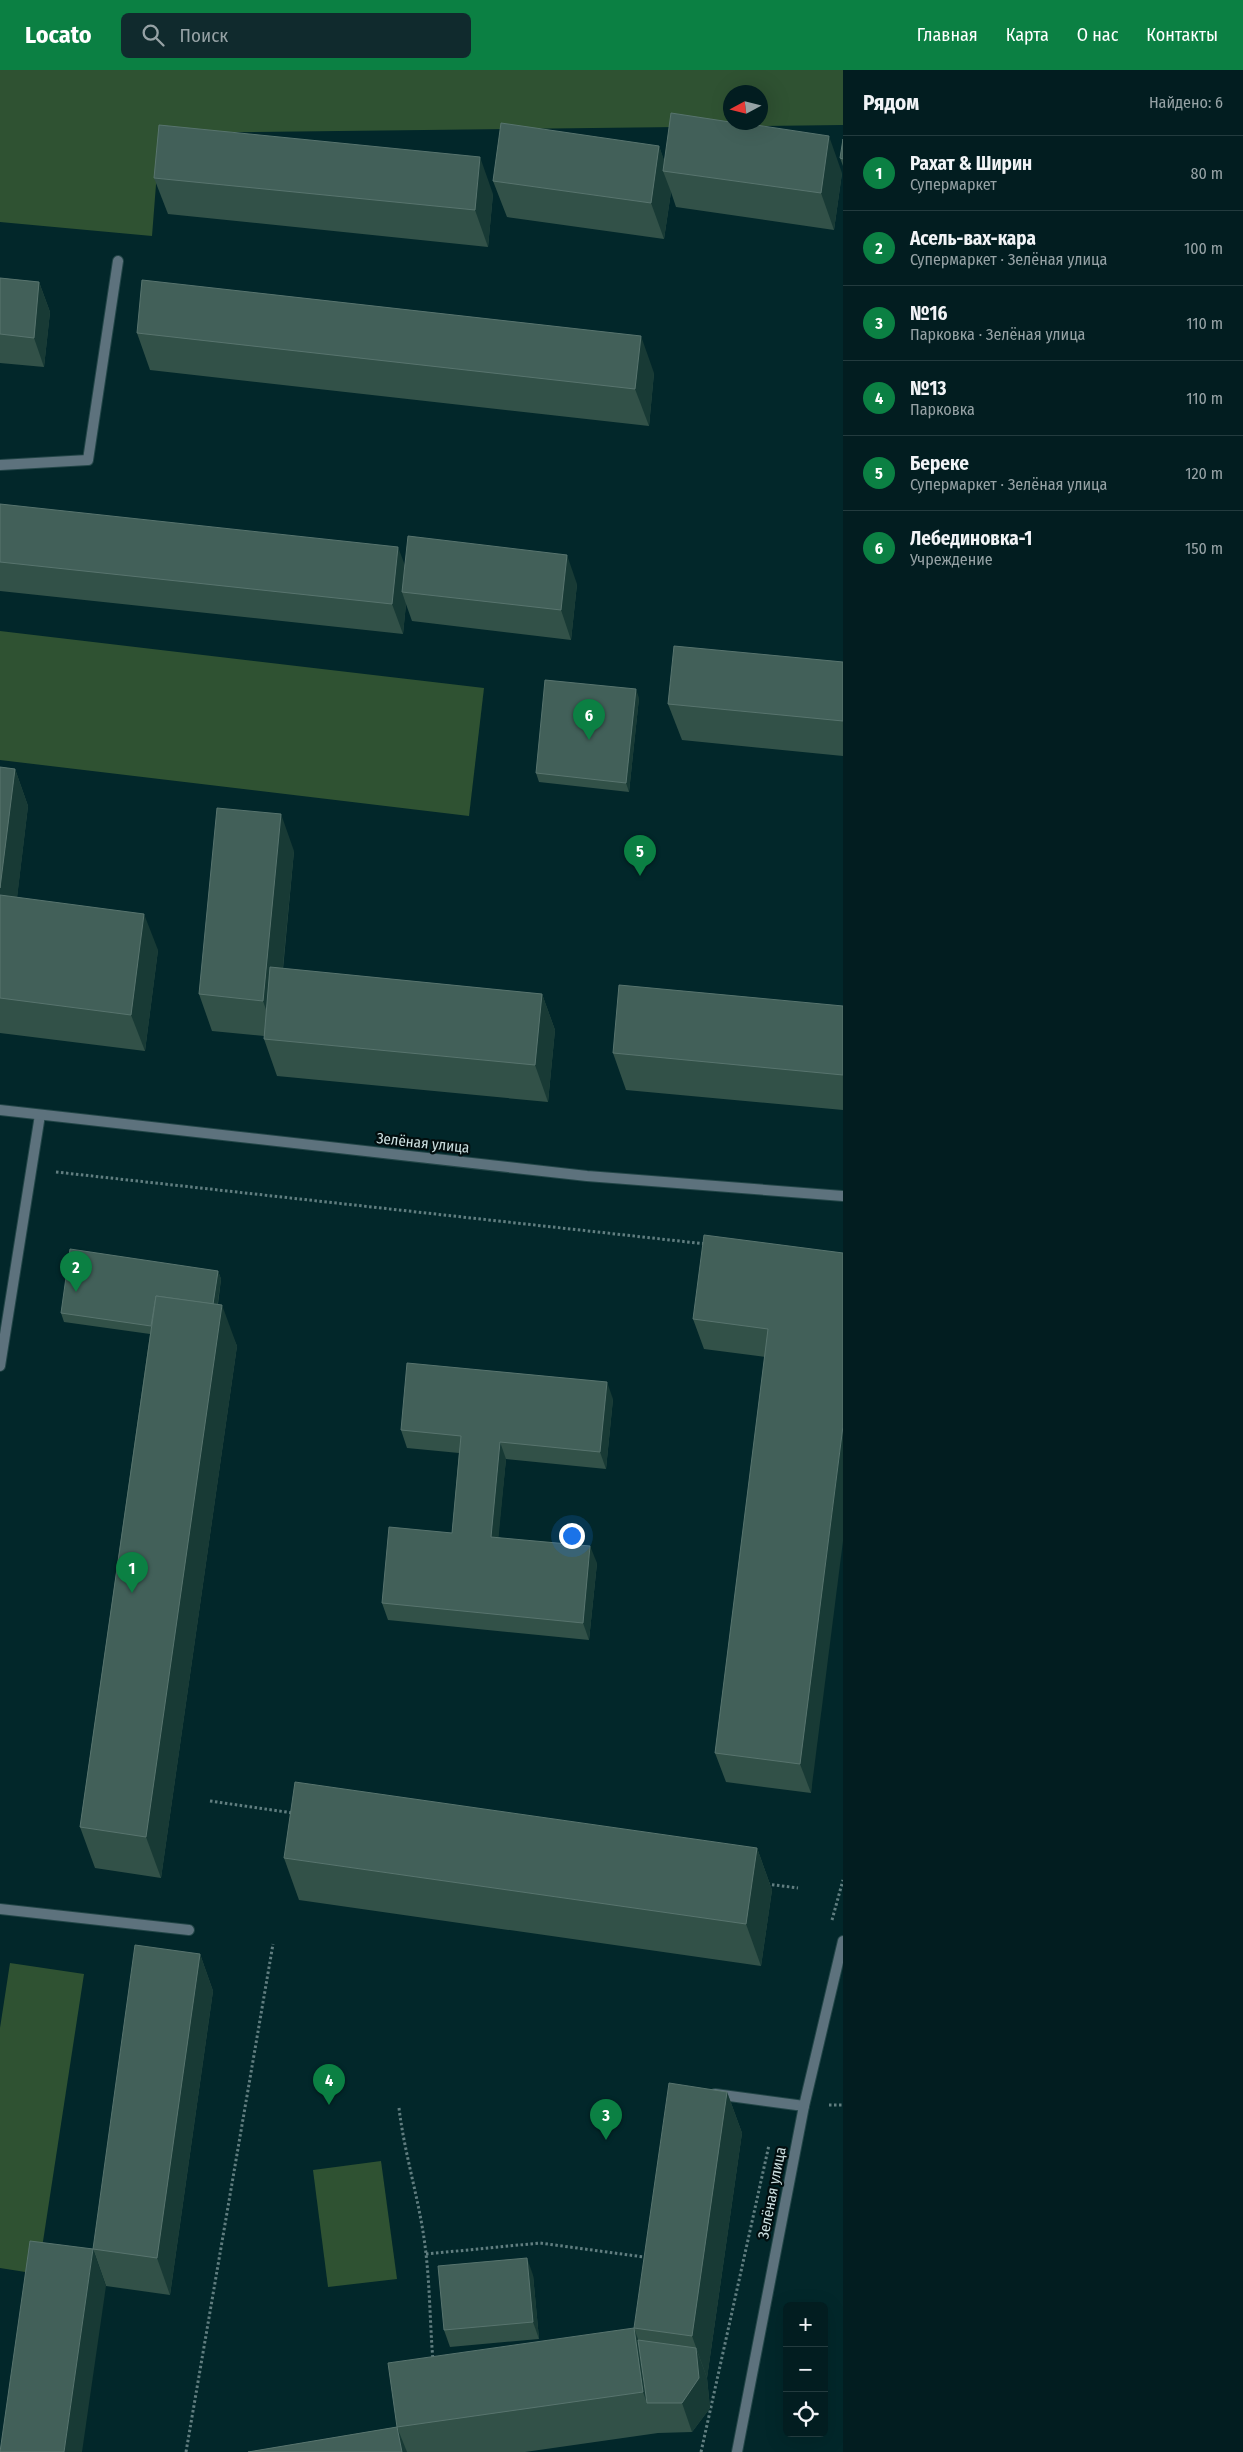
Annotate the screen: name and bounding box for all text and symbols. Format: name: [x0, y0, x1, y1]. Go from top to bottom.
search box: [121, 13, 471, 58]
text: Locato: [25, 21, 91, 49]
icon: search: [139, 21, 167, 49]
text: Поиск: [179, 24, 228, 47]
text: Главная: [917, 24, 978, 46]
text: Карта: [1006, 24, 1049, 46]
text: О нас: [1077, 24, 1118, 46]
text: Контакты: [1146, 24, 1218, 46]
north arrow: [723, 85, 768, 130]
text: Рядом: [863, 90, 919, 116]
text: Найдено: 6: [1149, 93, 1223, 112]
text: Рахат & Ширин: [910, 152, 1032, 175]
text: 1: [876, 164, 882, 183]
text: 80 m: [1191, 164, 1223, 183]
text: Супермаркет: [910, 175, 997, 194]
text: Асель-вах-кара: [910, 227, 1036, 250]
text: 2: [875, 239, 883, 258]
text: 100 m: [1184, 239, 1223, 258]
text: Супермаркет · Зелёная улица: [910, 250, 1107, 269]
text: №16: [910, 302, 947, 325]
text: 3: [875, 314, 883, 333]
text: 110 m: [1186, 314, 1223, 333]
text: Парковка · Зелёная улица: [910, 325, 1085, 344]
text: №13: [910, 377, 946, 400]
text: 4: [875, 389, 883, 408]
text: 110 m: [1186, 389, 1223, 408]
text: Парковка: [910, 400, 975, 419]
text: Береке: [910, 452, 969, 475]
text: 5: [875, 464, 883, 483]
text: 120 m: [1185, 464, 1223, 483]
text: Супермаркет · Зелёная улица: [910, 475, 1107, 494]
text: Лебединовка-1: [910, 527, 1032, 550]
text: 6: [875, 539, 883, 558]
text: 150 m: [1185, 539, 1223, 558]
text: Учреждение: [910, 550, 993, 569]
pin: 6: [573, 699, 605, 740]
pin: 5: [624, 835, 656, 876]
street label: Зелёная улица: [376, 1129, 470, 1157]
pin: 2: [60, 1251, 92, 1292]
your location: [559, 1523, 585, 1549]
pin: 1: [116, 1552, 148, 1593]
pin: 4: [313, 2064, 345, 2105]
pin: 3: [590, 2099, 622, 2140]
street label: Зелёная улица: [754, 2145, 790, 2241]
map controls: [783, 2302, 828, 2437]
button: +: [783, 2302, 828, 2347]
button: −: [783, 2347, 828, 2392]
button: locate: [783, 2392, 828, 2437]

